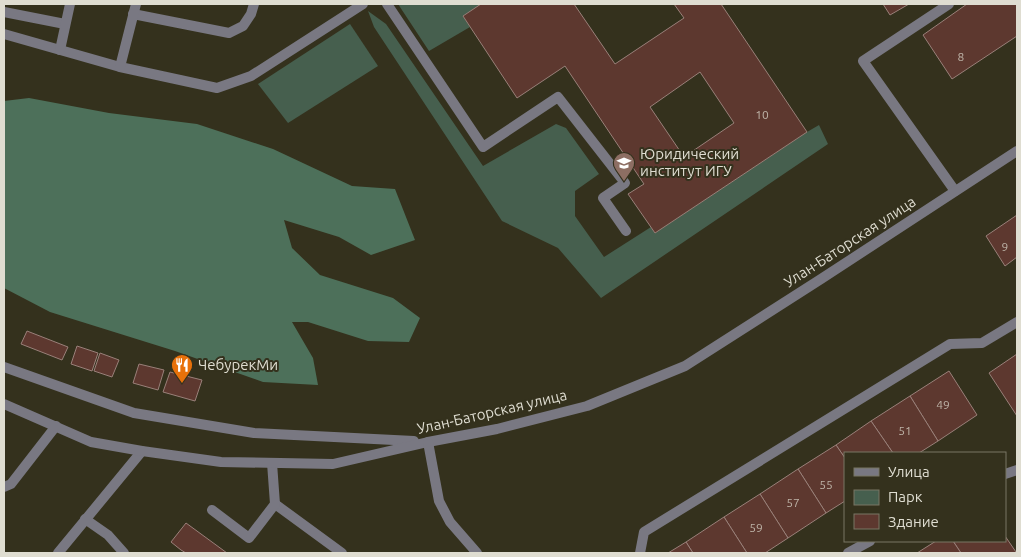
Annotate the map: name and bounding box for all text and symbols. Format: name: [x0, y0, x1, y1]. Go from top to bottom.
house number: 8: [958, 50, 965, 63]
house number: 10: [755, 108, 769, 121]
place label: Юридический институт ИГУ: [640, 145, 739, 179]
school or university icon: Юридический институт ИГУ: [612, 151, 636, 182]
street label: Улан-Баторская улица: [781, 193, 919, 290]
house number: 9: [1002, 240, 1008, 253]
restaurant icon: ЧебурекМи: [170, 353, 194, 384]
place label: ЧебурекМи: [198, 356, 278, 373]
street label: Улан-Баторская улица: [415, 386, 569, 437]
house number: 49: [936, 398, 950, 411]
house number: 51: [898, 424, 912, 437]
legend: [844, 452, 1006, 542]
text: Улица: [888, 463, 930, 480]
house number: 55: [819, 478, 833, 491]
text: Парк: [888, 488, 923, 505]
house number: 57: [786, 496, 800, 509]
text: Здание: [888, 513, 939, 530]
house number: 59: [749, 521, 763, 534]

